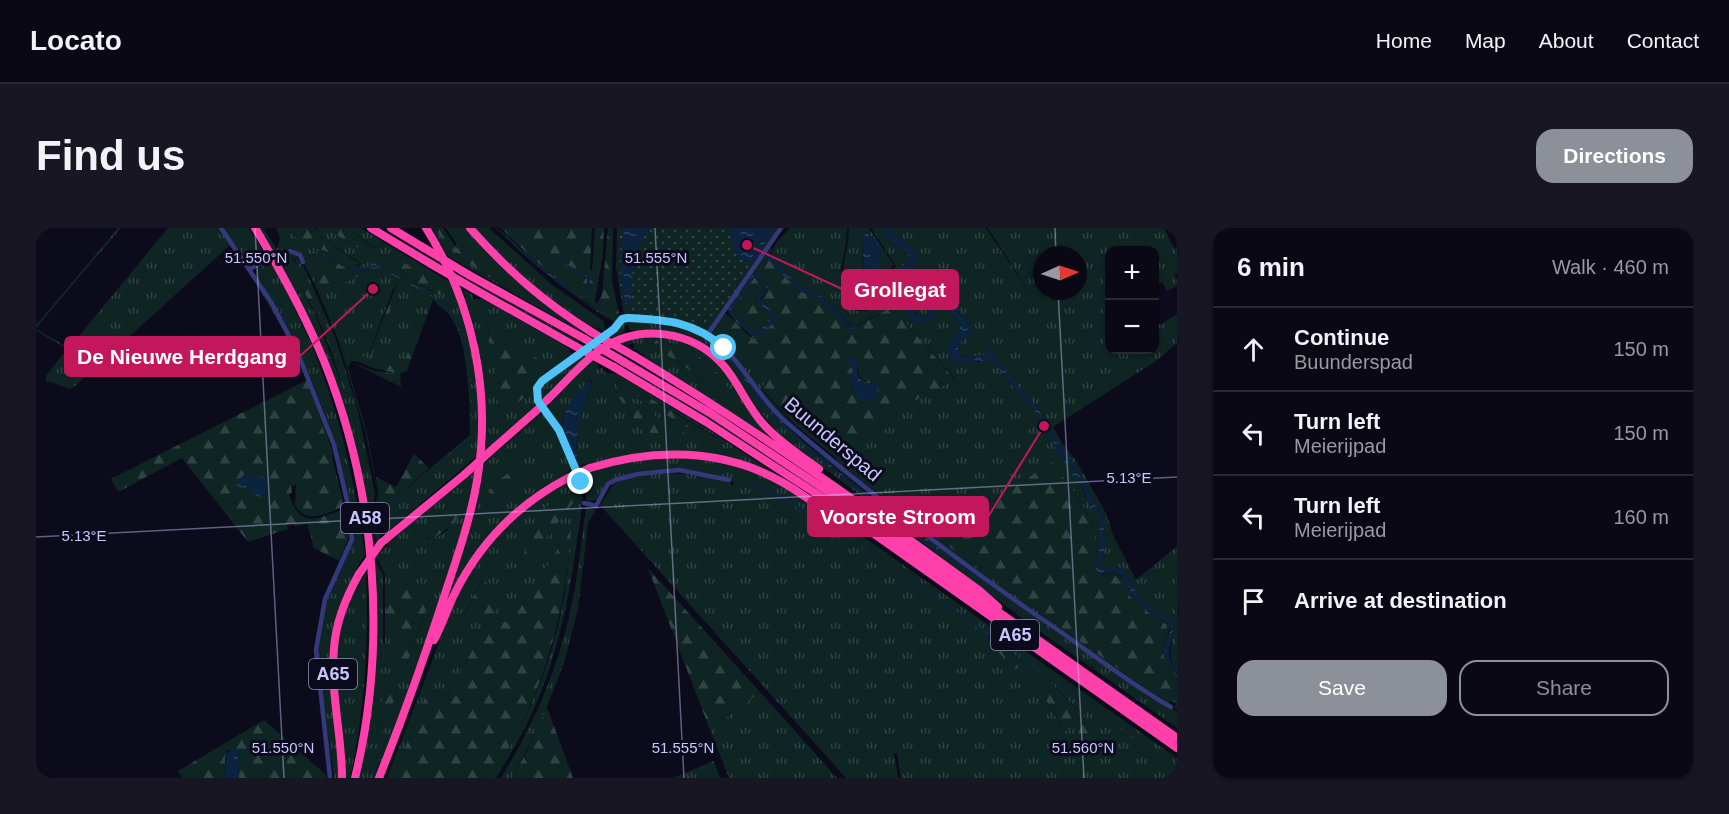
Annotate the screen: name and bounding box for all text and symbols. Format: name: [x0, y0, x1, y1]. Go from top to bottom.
text: Locato: [30, 25, 122, 56]
text: Home: [1376, 29, 1432, 52]
text: Map: [1465, 29, 1506, 52]
text: About: [1539, 29, 1594, 52]
text: Contact: [1627, 29, 1699, 52]
button: Directions: [1536, 129, 1693, 183]
text: Find us: [36, 132, 185, 179]
north arrow: [1033, 246, 1087, 300]
map controls: [1105, 246, 1159, 354]
button: +: [1105, 246, 1159, 300]
text: 51.550°N: [225, 249, 287, 266]
text: 51.555°N: [625, 249, 687, 266]
text: 6 min: [1237, 252, 1305, 282]
text: Walk · 460 m: [1552, 256, 1669, 278]
callout: Grollegat: [842, 270, 958, 309]
text: Grollegat: [854, 278, 946, 301]
button: −: [1105, 300, 1159, 354]
text: Continue: [1294, 325, 1389, 350]
icon: ahead: [1237, 333, 1270, 366]
route start: [710, 334, 736, 360]
callout: De Nieuwe Herdgang: [65, 337, 299, 376]
text: 150 m: [1613, 338, 1669, 360]
text: De Nieuwe Herdgang: [77, 345, 287, 368]
text: Buunderspad: [1294, 351, 1413, 373]
street label: Buunderspad: [780, 392, 886, 486]
text: Turn left: [1294, 409, 1380, 434]
icon: left: [1237, 417, 1270, 450]
text: 150 m: [1613, 422, 1669, 444]
text: Meierijpad: [1294, 435, 1386, 457]
route end: [567, 468, 593, 494]
text: 5.13°E: [1106, 469, 1152, 486]
text: Turn left: [1294, 493, 1380, 518]
callout: Voorste Stroom: [808, 497, 988, 536]
icon: left: [1237, 501, 1270, 534]
road number: A58: [341, 503, 389, 533]
text: Voorste Stroom: [820, 505, 976, 528]
text: 160 m: [1613, 506, 1669, 528]
text: Meierijpad: [1294, 519, 1386, 541]
text: 5.13°E: [61, 527, 107, 544]
icon: arrive: [1237, 585, 1270, 618]
text: Arrive at destination: [1294, 588, 1507, 613]
road number: A65: [991, 620, 1039, 650]
road number: A65: [309, 659, 357, 689]
button: Save: [1237, 660, 1447, 716]
button: Share: [1459, 660, 1669, 716]
text: 51.550°N: [252, 739, 314, 756]
text: 51.555°N: [652, 739, 714, 756]
text: 51.560°N: [1052, 739, 1114, 756]

